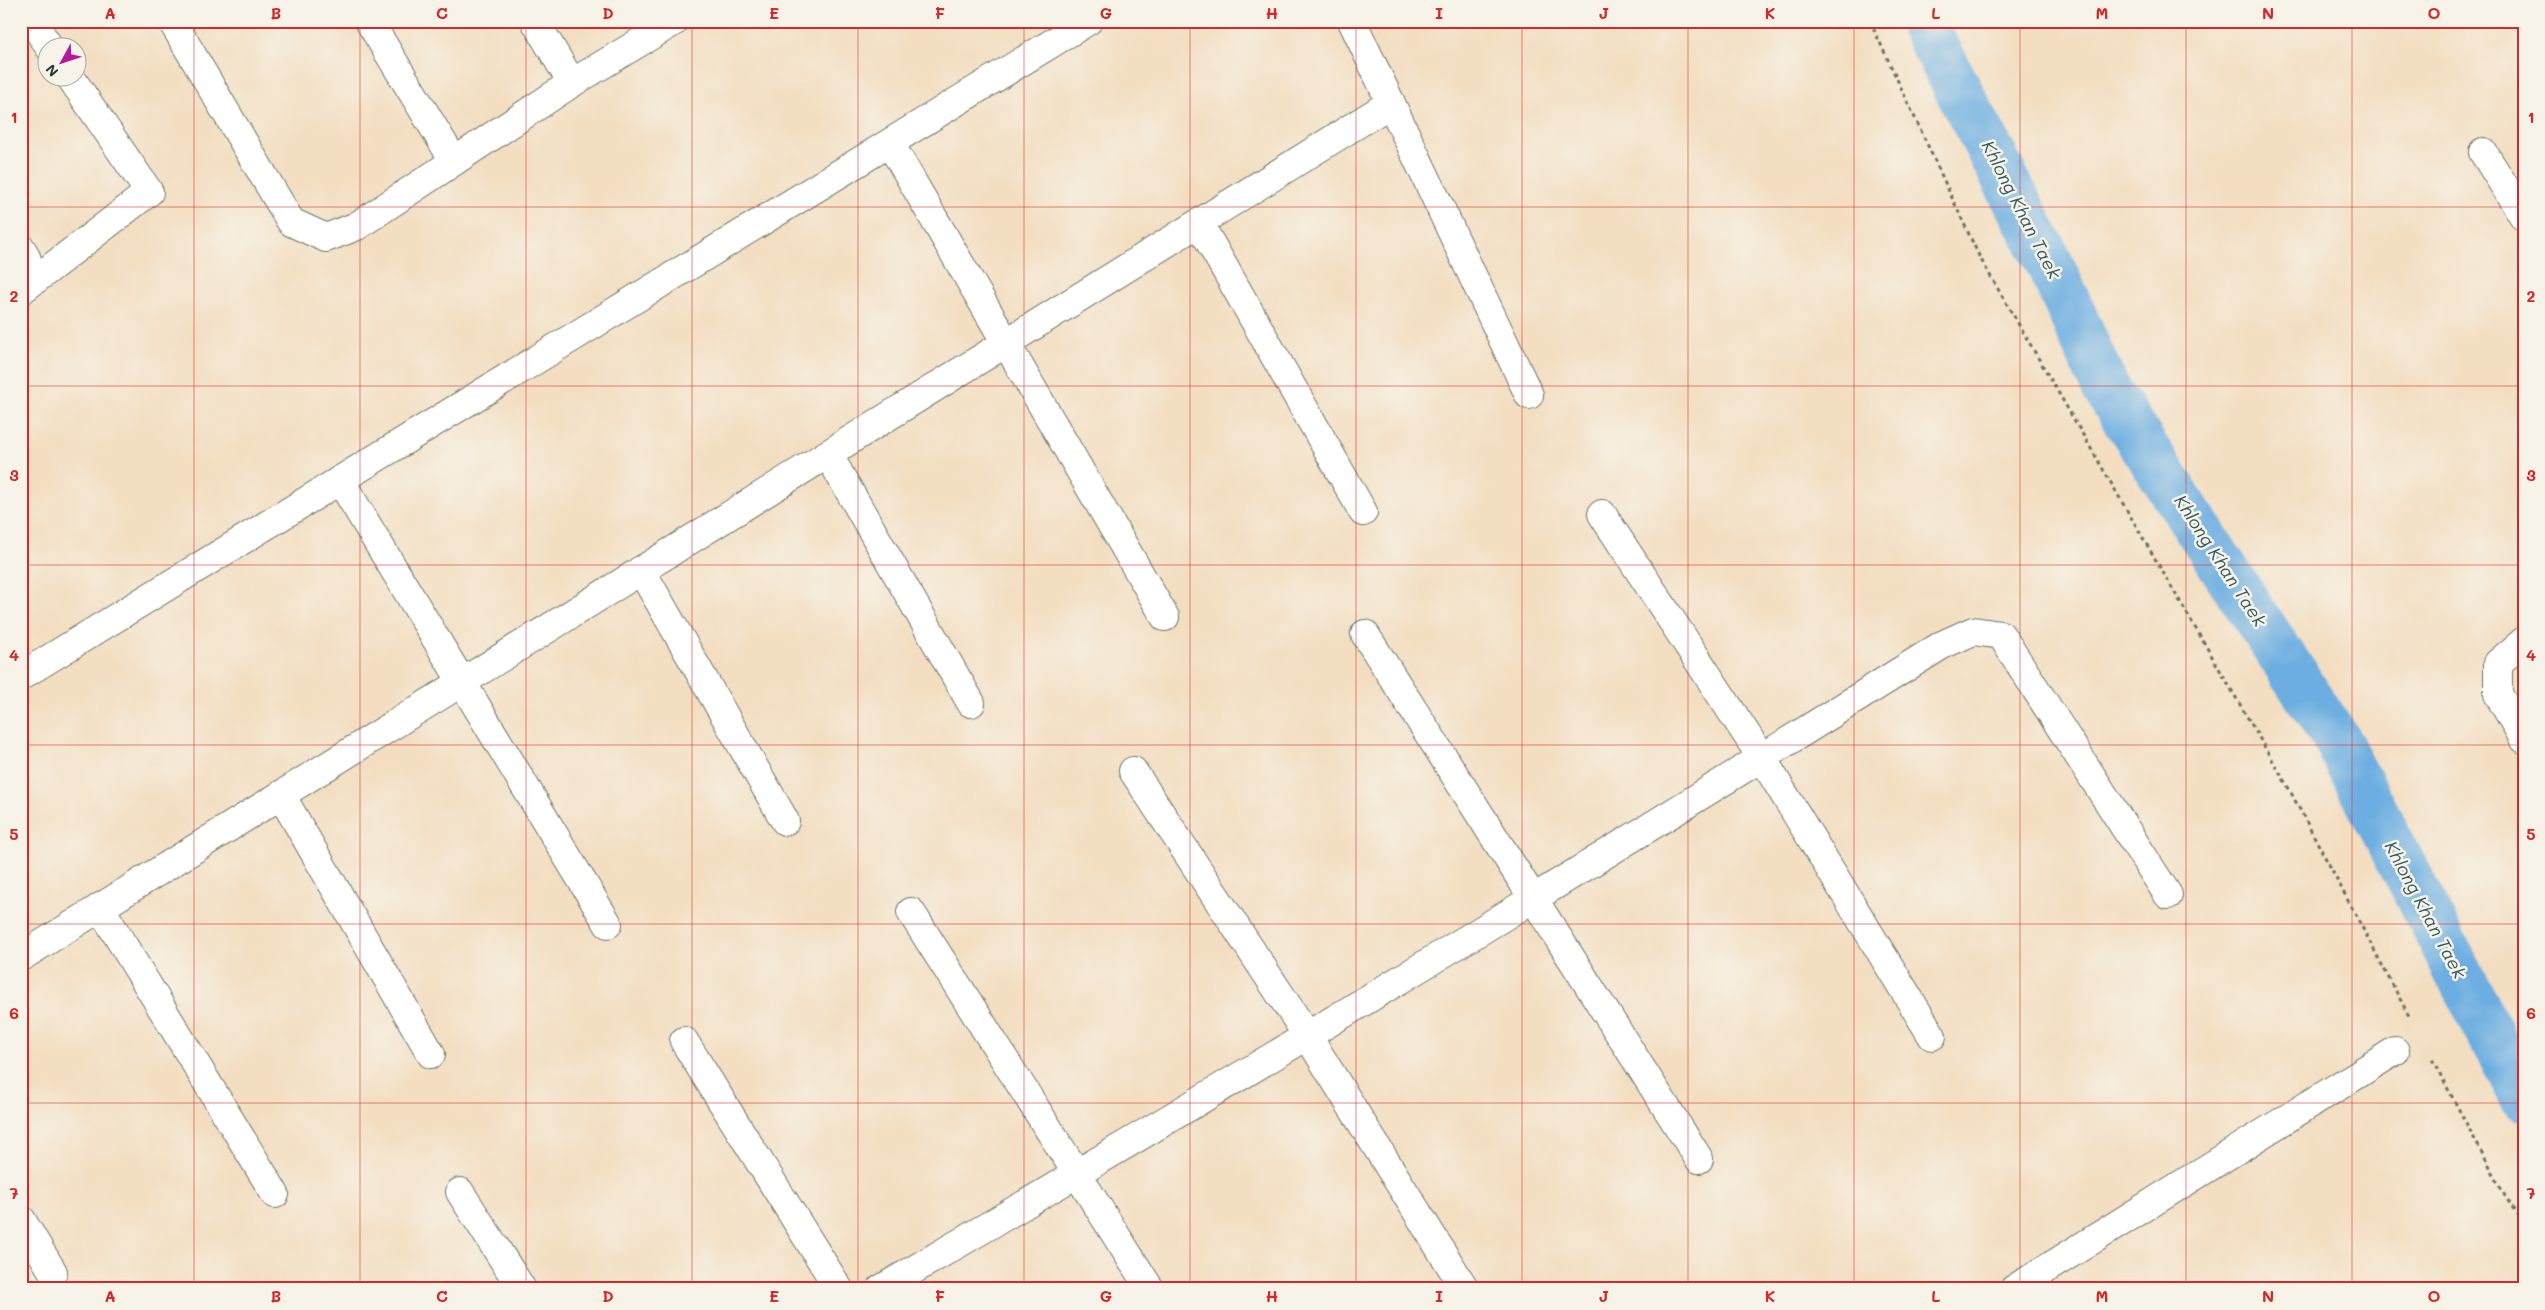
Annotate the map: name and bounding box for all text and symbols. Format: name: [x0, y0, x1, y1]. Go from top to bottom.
text: A: [104, 2, 116, 23]
text: B: [271, 2, 281, 23]
text: C: [436, 2, 448, 23]
text: D: [602, 2, 614, 23]
text: E: [769, 2, 779, 23]
text: F: [935, 2, 945, 23]
text: G: [1100, 2, 1112, 23]
text: H: [1266, 2, 1278, 23]
text: I: [1435, 2, 1443, 23]
text: J: [1599, 2, 1609, 23]
text: K: [1765, 2, 1775, 23]
text: L: [1931, 2, 1941, 23]
text: M: [2096, 2, 2108, 23]
text: N: [2262, 2, 2274, 23]
text: O: [2428, 2, 2441, 23]
north arrow: [38, 38, 88, 88]
text: N: [41, 60, 62, 81]
text: 1: [10, 106, 18, 127]
text: 1: [2527, 106, 2535, 127]
water label: Khlong Khan Taek: [1977, 136, 2067, 283]
text: 2: [10, 285, 19, 306]
text: 2: [2527, 285, 2536, 306]
text: 3: [9, 464, 19, 485]
text: 3: [2526, 464, 2536, 485]
water label: Khlong Khan Taek: [2169, 490, 2273, 631]
text: 4: [9, 644, 19, 665]
text: 4: [2526, 644, 2536, 665]
text: 5: [9, 823, 19, 844]
text: 5: [2526, 823, 2536, 844]
water label: Khlong Khan Taek: [2380, 837, 2472, 983]
text: 6: [9, 1002, 19, 1023]
text: 6: [2526, 1002, 2536, 1023]
text: 7: [10, 1182, 19, 1203]
text: 7: [2527, 1182, 2536, 1203]
text: A: [104, 1285, 116, 1306]
text: B: [271, 1285, 281, 1306]
text: C: [436, 1285, 448, 1306]
text: D: [602, 1285, 614, 1306]
text: E: [769, 1285, 779, 1306]
text: F: [935, 1285, 945, 1306]
text: G: [1100, 1285, 1112, 1306]
text: H: [1266, 1285, 1278, 1306]
text: I: [1435, 1285, 1443, 1306]
text: J: [1599, 1285, 1609, 1306]
text: K: [1765, 1285, 1775, 1306]
text: L: [1931, 1285, 1941, 1306]
text: M: [2096, 1285, 2108, 1306]
text: N: [2262, 1285, 2274, 1306]
text: O: [2428, 1285, 2441, 1306]

